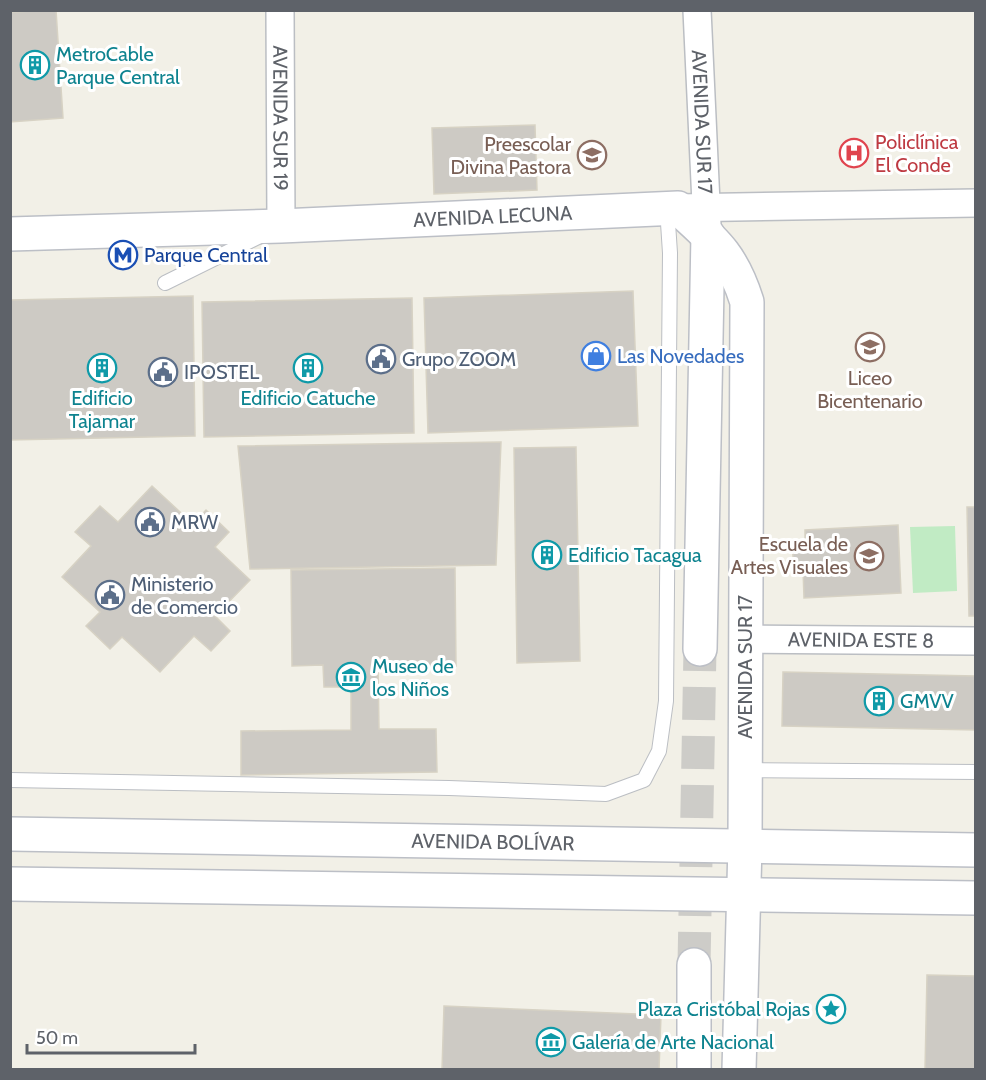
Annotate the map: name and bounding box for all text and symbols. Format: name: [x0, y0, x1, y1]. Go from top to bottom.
place label: MetroCable Parque Central: [56, 42, 180, 89]
street label: AVENIDA SUR 19: [268, 45, 293, 191]
building icon: MetroCable Parque Central: [19, 49, 51, 81]
street label: AVENIDA SUR 17: [687, 49, 718, 195]
place label: Policlínica El Conde: [875, 130, 959, 177]
place label: Preescolar Divina Pastora: [451, 132, 572, 179]
hospital icon: Policlínica El Conde: [838, 137, 870, 169]
school or university icon: Preescolar Divina Pastora: [576, 139, 608, 171]
street label: AVENIDA LECUNA: [413, 201, 573, 232]
metro station icon: Parque Central: [107, 239, 139, 271]
place label: Parque Central: [144, 243, 268, 267]
school or university icon: Liceo Bicentenario: [854, 331, 886, 363]
shop icon: Las Novedades: [580, 340, 612, 372]
public building icon: Grupo ZOOM: [365, 343, 397, 375]
place label: Las Novedades: [617, 344, 744, 368]
place label: Grupo ZOOM: [402, 347, 516, 371]
building icon: Edificio Tajamar: [86, 352, 118, 384]
building icon: Edificio Catuche: [292, 352, 324, 384]
public building icon: IPOSTEL: [147, 356, 179, 388]
place label: IPOSTEL: [184, 360, 259, 384]
place label: Liceo Bicentenario: [817, 366, 923, 413]
place label: Edificio Tajamar: [69, 386, 136, 433]
place label: Edificio Catuche: [241, 386, 375, 410]
public building icon: MRW: [134, 506, 166, 538]
place label: MRW: [171, 510, 218, 534]
place label: Escuela de Artes Visuales: [731, 532, 848, 579]
building icon: Edificio Tacagua: [531, 539, 563, 571]
school or university icon: Escuela de Artes Visuales: [853, 540, 885, 572]
place label: Edificio Tacagua: [568, 543, 702, 567]
place label: Ministerio de Comercio: [131, 572, 238, 619]
public building icon: Ministerio de Comercio: [94, 579, 126, 611]
street label: AVENIDA SUR 17: [733, 595, 757, 739]
street label: AVENIDA ESTE 8: [788, 627, 934, 653]
place label: Museo de los Niños: [372, 654, 454, 701]
museum icon: Museo de los Niños: [335, 661, 367, 693]
building icon: GMVV: [863, 685, 895, 717]
place label: GMVV: [900, 689, 954, 713]
street label: AVENIDA BOLÍVAR: [411, 829, 575, 855]
place icon: Plaza Cristóbal Rojas: [815, 993, 847, 1025]
place label: Plaza Cristóbal Rojas: [637, 997, 810, 1021]
scale bar: [27, 1017, 195, 1055]
museum icon: Galería de Arte Nacional: [535, 1026, 567, 1058]
text: 50 m: [36, 1027, 78, 1049]
place label: Galería de Arte Nacional: [572, 1030, 774, 1054]

